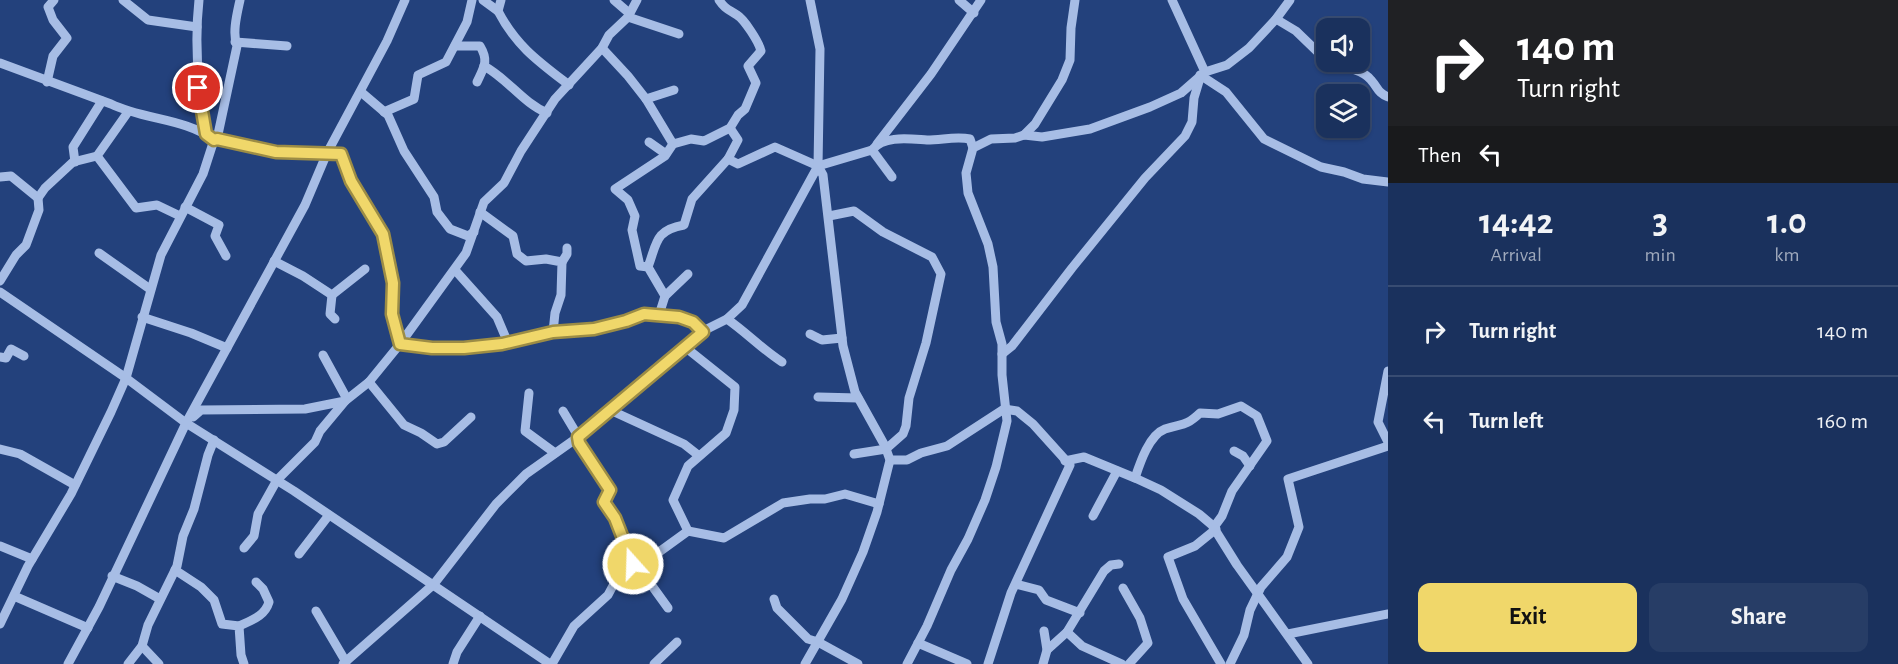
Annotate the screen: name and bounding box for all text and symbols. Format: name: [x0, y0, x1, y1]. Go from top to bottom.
map controls: [1316, 18, 1370, 138]
button: sound: [1316, 18, 1370, 72]
icon: right: [1418, 24, 1496, 102]
text: 140 m: [1517, 26, 1615, 68]
pin: [172, 62, 223, 113]
icon: arrive: [181, 71, 214, 104]
text: Turn right: [1517, 75, 1620, 102]
button: layers: [1316, 84, 1370, 138]
icon: left: [1474, 138, 1507, 171]
text: Then: [1418, 144, 1462, 166]
text: 14:42: [1479, 204, 1554, 240]
text: 3: [1652, 204, 1668, 240]
text: 1.0: [1767, 204, 1807, 240]
text: Arrival: [1491, 245, 1542, 265]
text: min: [1645, 245, 1676, 265]
text: km: [1774, 245, 1799, 265]
icon: right: [1418, 315, 1451, 348]
text: Turn right: [1469, 320, 1556, 342]
text: 140 m: [1817, 320, 1868, 342]
icon: left: [1418, 405, 1451, 438]
text: Turn left: [1469, 410, 1543, 432]
text: 160 m: [1817, 410, 1868, 432]
position arrow: [601, 532, 665, 596]
button: Exit: [1418, 583, 1637, 652]
button: Share: [1649, 583, 1868, 652]

